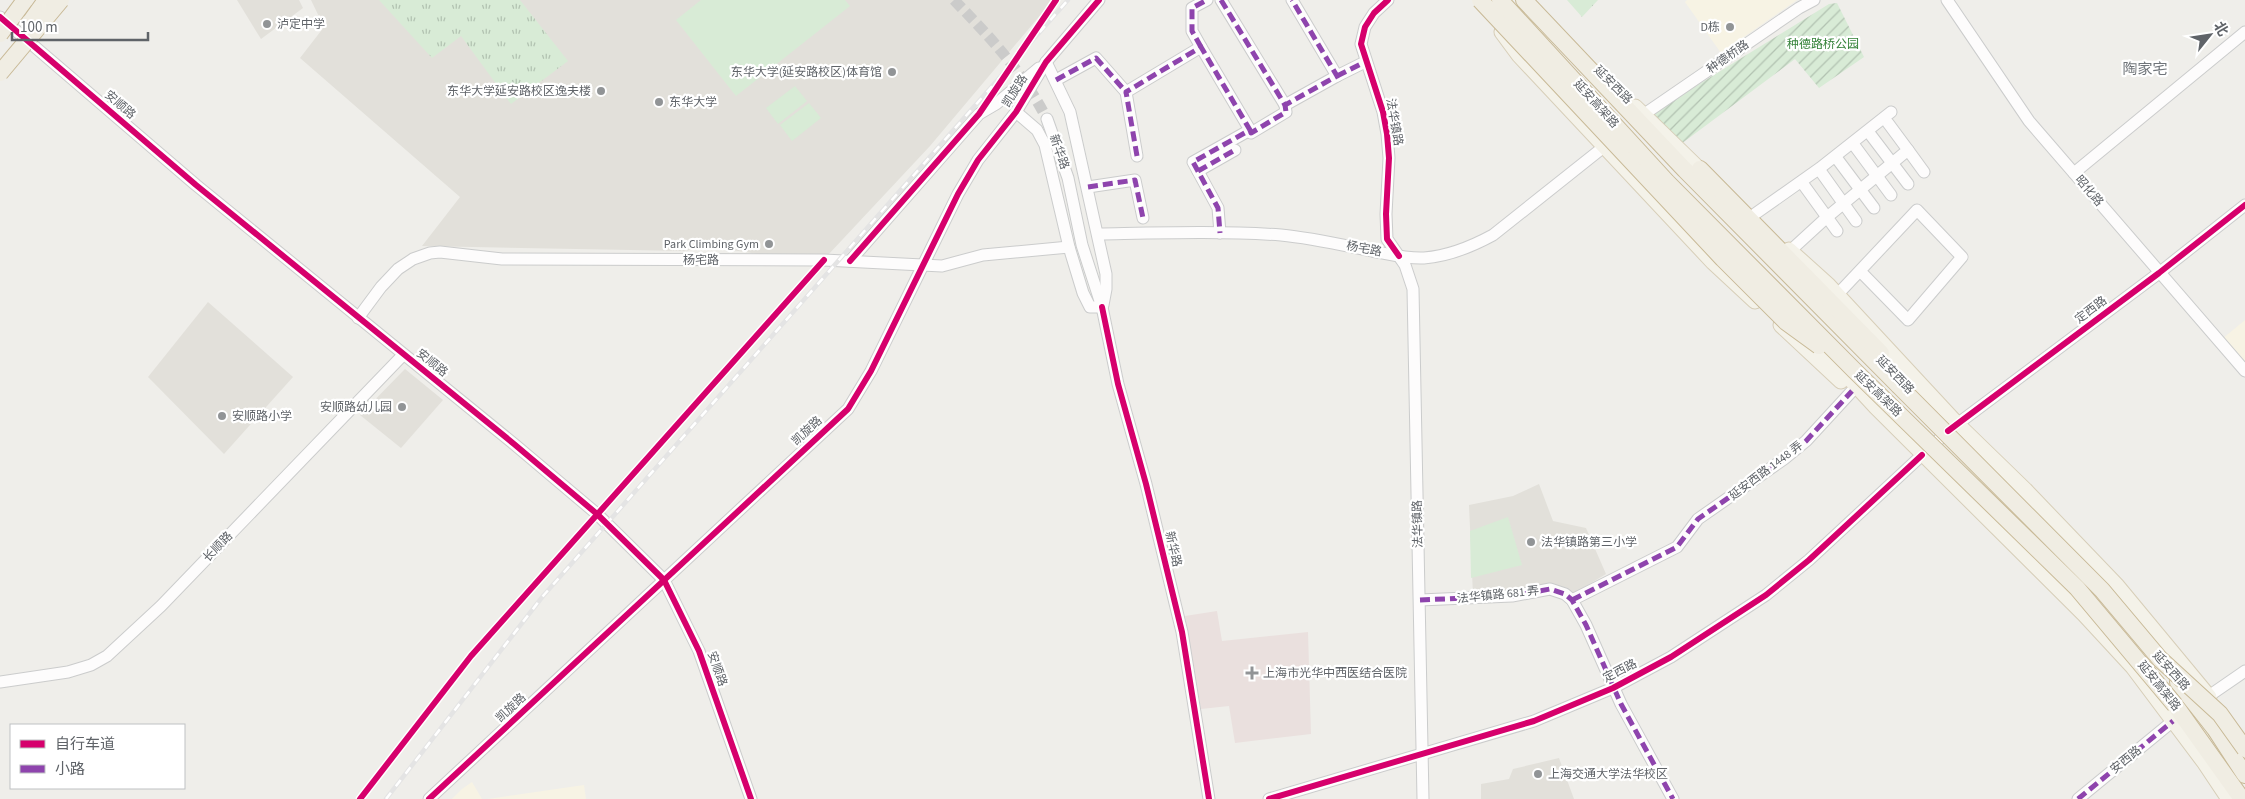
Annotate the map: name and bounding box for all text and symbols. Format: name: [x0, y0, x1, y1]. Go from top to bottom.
scale bar: [12, 10, 149, 42]
north arrow: [2185, 10, 2235, 60]
place label: 泸定中学: [277, 16, 325, 33]
text: 100 m: [20, 17, 58, 38]
marker: 泸定中学: [261, 18, 273, 30]
text: 北: [2208, 18, 2233, 40]
place label: D栋: [1701, 19, 1720, 36]
marker: D栋: [1724, 21, 1736, 33]
street label: 种德桥路: [1703, 36, 1753, 78]
park label: 种德路桥公园: [1787, 36, 1859, 53]
district label: 陶家宅: [2122, 59, 2168, 80]
street label: 延安西路: [1590, 62, 1636, 108]
place label: 东华大学(延安路校区)体育馆: [731, 64, 882, 81]
marker: 东华大学(延安路校区)体育馆: [886, 66, 898, 78]
street label: 凯旋路: [998, 71, 1032, 111]
street label: 延安高架路: [1570, 76, 1622, 132]
place label: 东华大学延安路校区逸夫楼: [447, 83, 591, 100]
marker: 东华大学延安路校区逸夫楼: [595, 85, 607, 97]
street label: 安顺路: [101, 87, 139, 123]
place label: 东华大学: [669, 94, 717, 111]
marker: 东华大学: [653, 96, 665, 108]
street label: 法华镇路: [1381, 97, 1407, 147]
street label: 新华路: [1045, 132, 1073, 172]
street label: 昭化路: [2071, 172, 2107, 210]
place label: Park Climbing Gym: [664, 236, 759, 253]
street label: 杨宅路: [1345, 237, 1383, 261]
marker: Park Climbing Gym: [763, 238, 775, 250]
street label: 杨宅路: [683, 252, 719, 269]
street label: 定西路: [2072, 292, 2110, 328]
street label: 安顺路: [413, 345, 451, 381]
street label: 延安西路: [1872, 352, 1918, 398]
street label: 延安高架路: [1851, 367, 1905, 421]
place label: 安顺路幼儿园: [320, 399, 392, 416]
marker: 安顺路幼儿园: [396, 401, 408, 413]
place label: 安顺路小学: [232, 408, 292, 425]
marker: 安顺路小学: [216, 410, 228, 422]
street label: 凯旋路: [788, 413, 826, 449]
street label: 延安西路 1448 弄: [1725, 438, 1807, 504]
street label: 法华镇路: [1409, 500, 1427, 548]
street label: 长顺路: [199, 528, 237, 566]
street label: 新华路: [1161, 530, 1185, 568]
place label: 法华镇路第三小学: [1541, 534, 1637, 551]
marker: 法华镇路第三小学: [1525, 536, 1537, 548]
street label: 法华镇路 681 弄: [1456, 582, 1540, 608]
street label: 延安西路: [2149, 647, 2193, 695]
street label: 安顺路: [703, 649, 731, 689]
street label: 定西路: [1600, 655, 1640, 687]
street label: 延安高架路: [2134, 657, 2184, 715]
place label: 上海市光华中西医结合医院: [1263, 665, 1407, 682]
marker: 上海市光华中西医结合医院: [1245, 666, 1259, 680]
street label: 凯旋路: [492, 690, 530, 726]
legend: [10, 724, 185, 789]
text: 自行车道: [55, 734, 115, 755]
street label: 安西路: [2107, 742, 2145, 778]
text: 小路: [55, 759, 85, 780]
place label: 上海交通大学法华校区: [1548, 766, 1668, 783]
marker: 上海交通大学法华校区: [1532, 768, 1544, 780]

